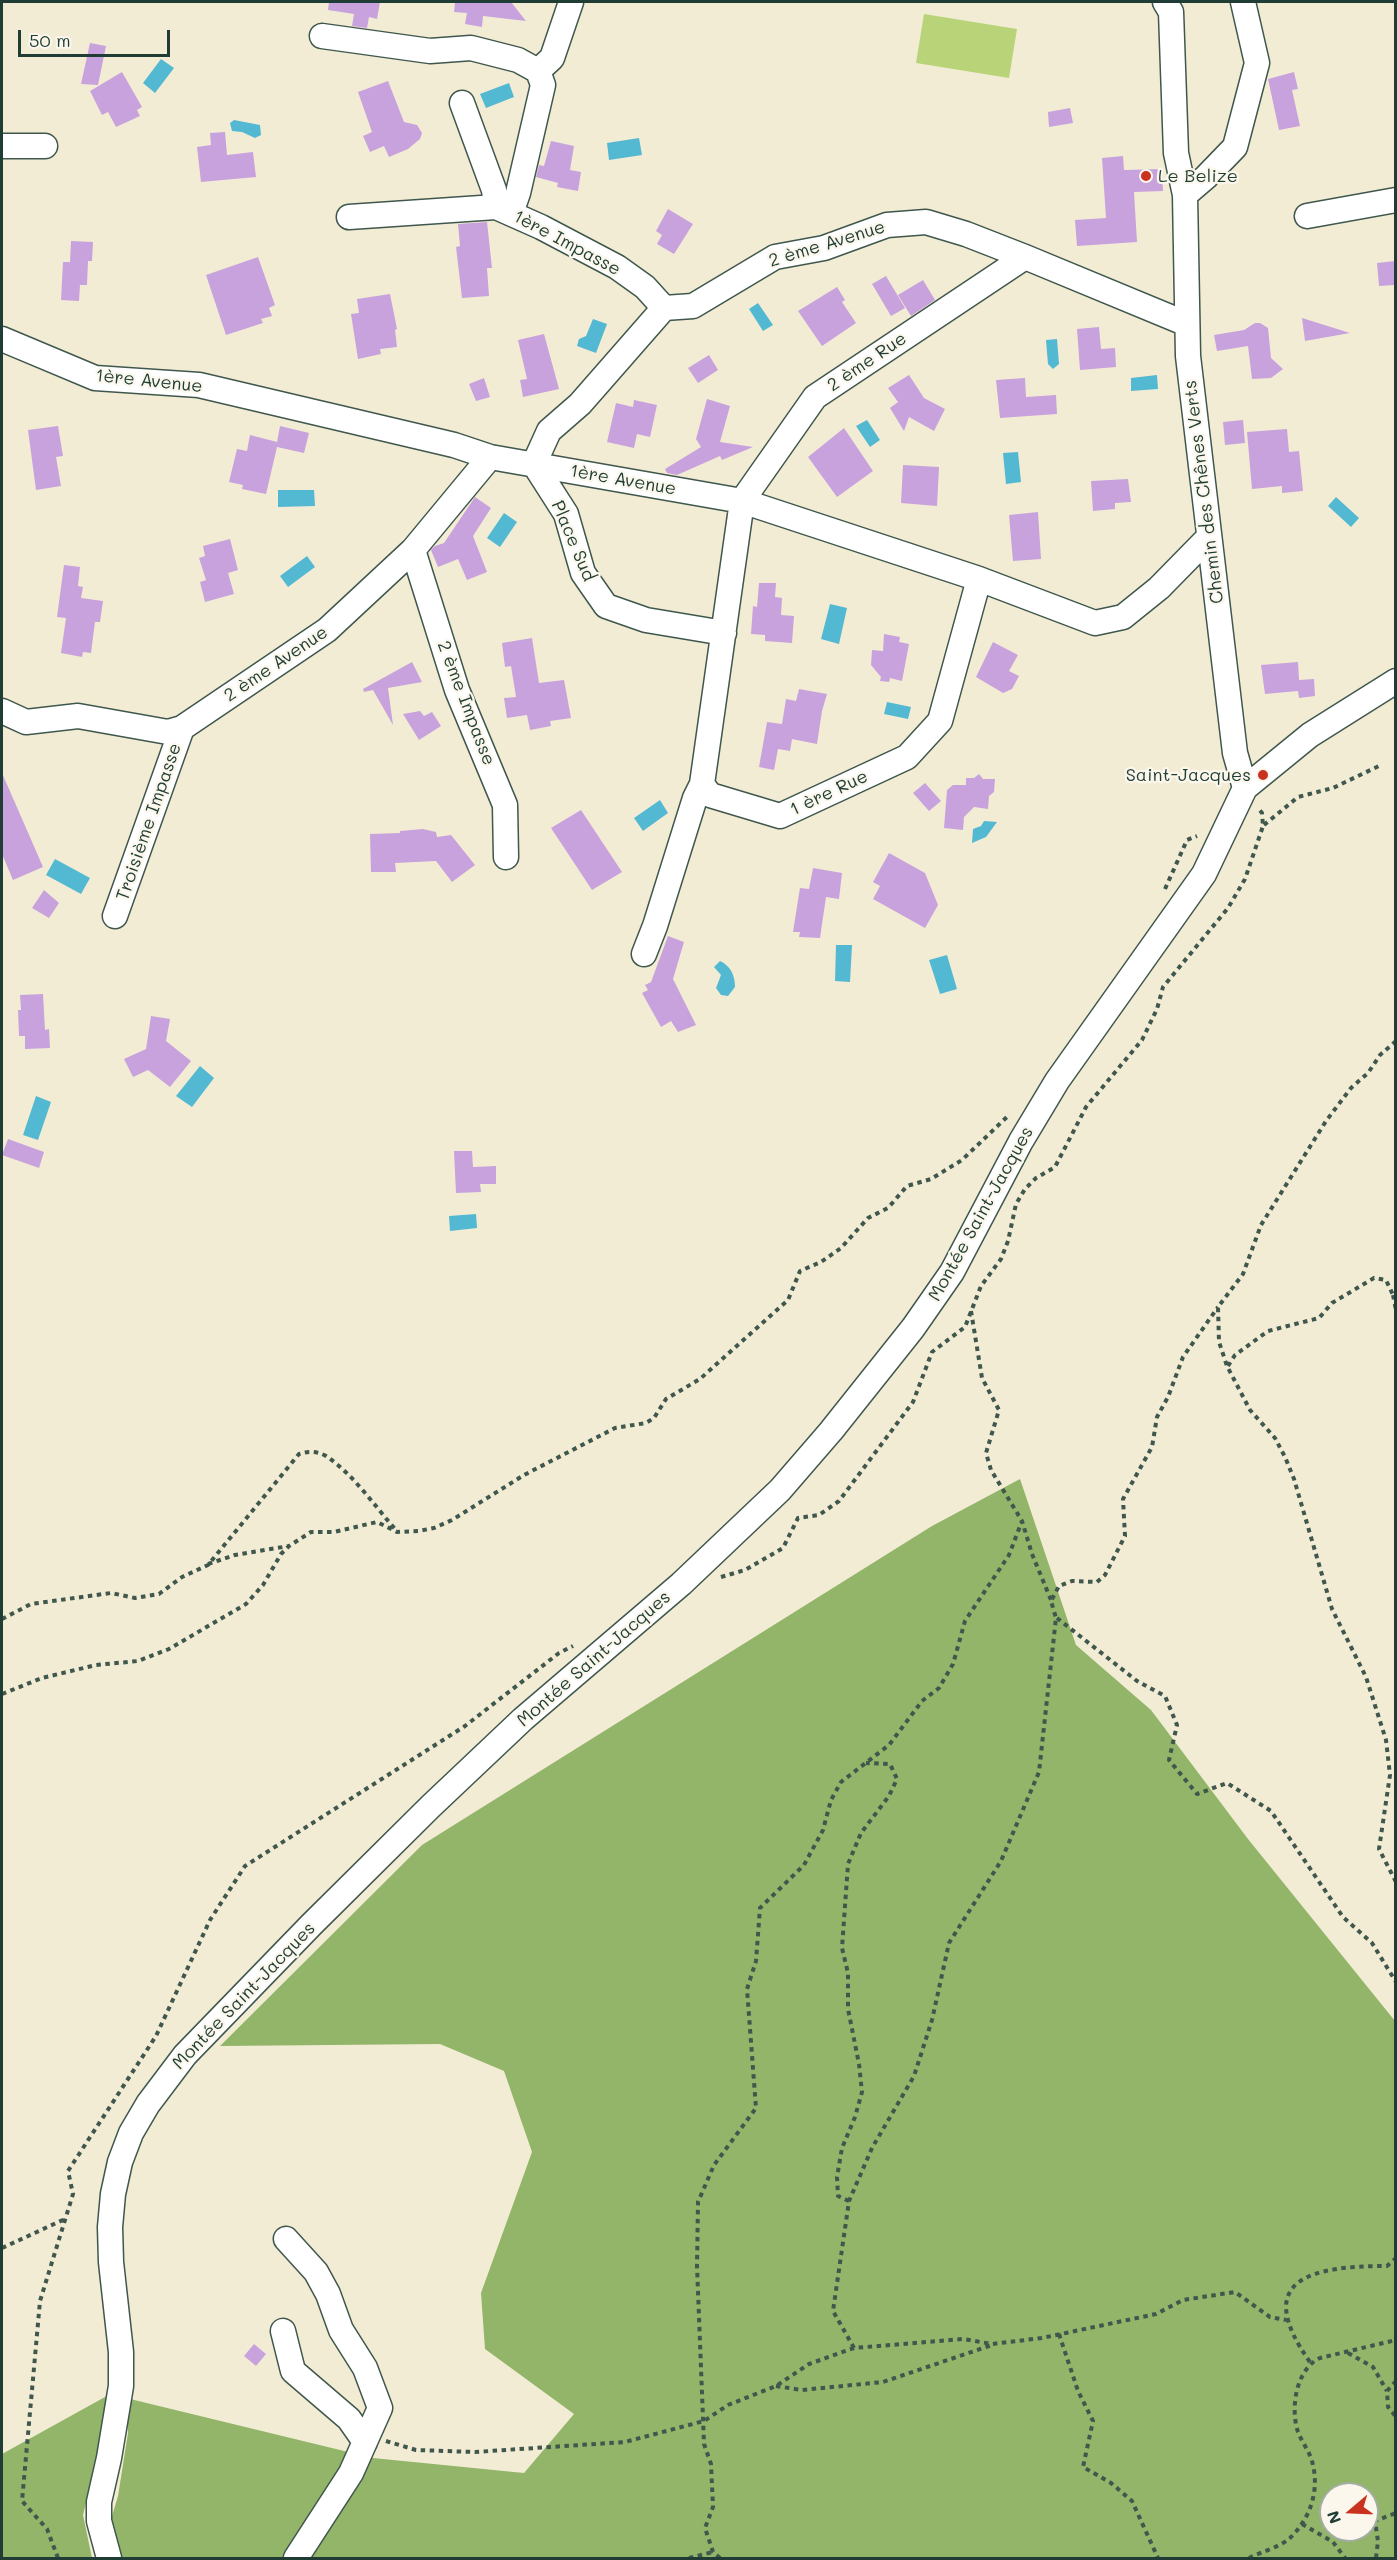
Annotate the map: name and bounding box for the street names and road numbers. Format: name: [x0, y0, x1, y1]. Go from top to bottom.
street label: 1ère Impasse: [510, 206, 624, 280]
street label: 2 ème Avenue: [766, 216, 888, 272]
street label: 2 ème Rue: [823, 328, 911, 396]
street label: 1ère Avenue: [94, 365, 204, 397]
street label: Chemin des Chênes Verts: [1180, 379, 1228, 605]
street label: 1ère Avenue: [568, 460, 678, 500]
street label: Place Sud: [546, 497, 600, 585]
street label: 2 ème Avenue: [220, 621, 332, 707]
street label: 2 ème Impasse: [432, 638, 500, 768]
street label: Troisième Impasse: [112, 740, 186, 904]
street label: 1 ère Rue: [787, 766, 871, 820]
street label: Montée Saint-Jacques: [924, 1123, 1038, 1305]
street label: Montée Saint-Jacques: [513, 1586, 675, 1732]
street label: Montée Saint-Jacques: [168, 1918, 320, 2074]

